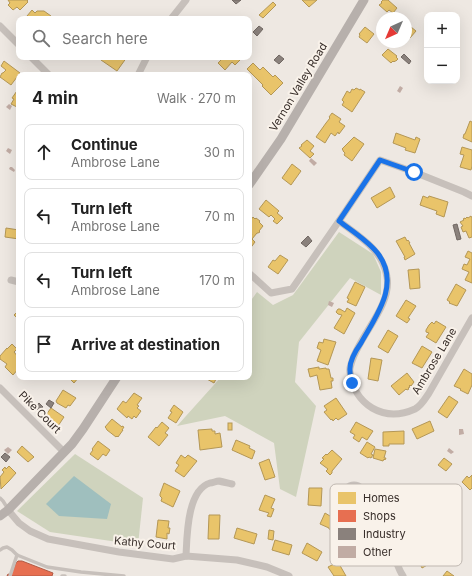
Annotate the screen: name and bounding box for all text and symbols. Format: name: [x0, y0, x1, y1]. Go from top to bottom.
north arrow: [376, 12, 412, 48]
map controls: [424, 12, 460, 84]
button: +: [424, 12, 460, 48]
search box: [16, 16, 252, 60]
icon: search: [30, 27, 52, 49]
text: Search here: [62, 29, 148, 48]
street label: Vernon Valley Road: [266, 40, 330, 134]
button: −: [424, 48, 460, 84]
text: 4 min: [32, 88, 78, 108]
text: Walk · 270 m: [157, 90, 236, 106]
text: Continue: [71, 135, 138, 154]
icon: ahead: [33, 141, 55, 163]
text: 30 m: [204, 144, 235, 160]
text: Ambrose Lane: [71, 154, 160, 170]
route start: [405, 163, 423, 181]
text: Turn left: [71, 199, 132, 218]
icon: left: [33, 205, 55, 227]
text: 70 m: [205, 208, 235, 224]
text: Ambrose Lane: [71, 218, 160, 234]
text: Turn left: [71, 263, 132, 282]
icon: left: [33, 269, 55, 291]
text: 170 m: [199, 272, 235, 288]
text: Ambrose Lane: [71, 282, 160, 298]
street label: Ambrose Lane: [409, 325, 459, 397]
icon: arrive: [33, 333, 55, 355]
text: Arrive at destination: [71, 335, 220, 354]
route end: [343, 374, 361, 392]
street label: Pike Court: [16, 388, 64, 436]
legend: [330, 484, 462, 566]
text: Homes: [363, 491, 400, 505]
text: Shops: [363, 509, 396, 523]
text: Industry: [363, 527, 406, 541]
street label: Kathy Court: [114, 533, 177, 553]
text: Other: [363, 545, 392, 559]

